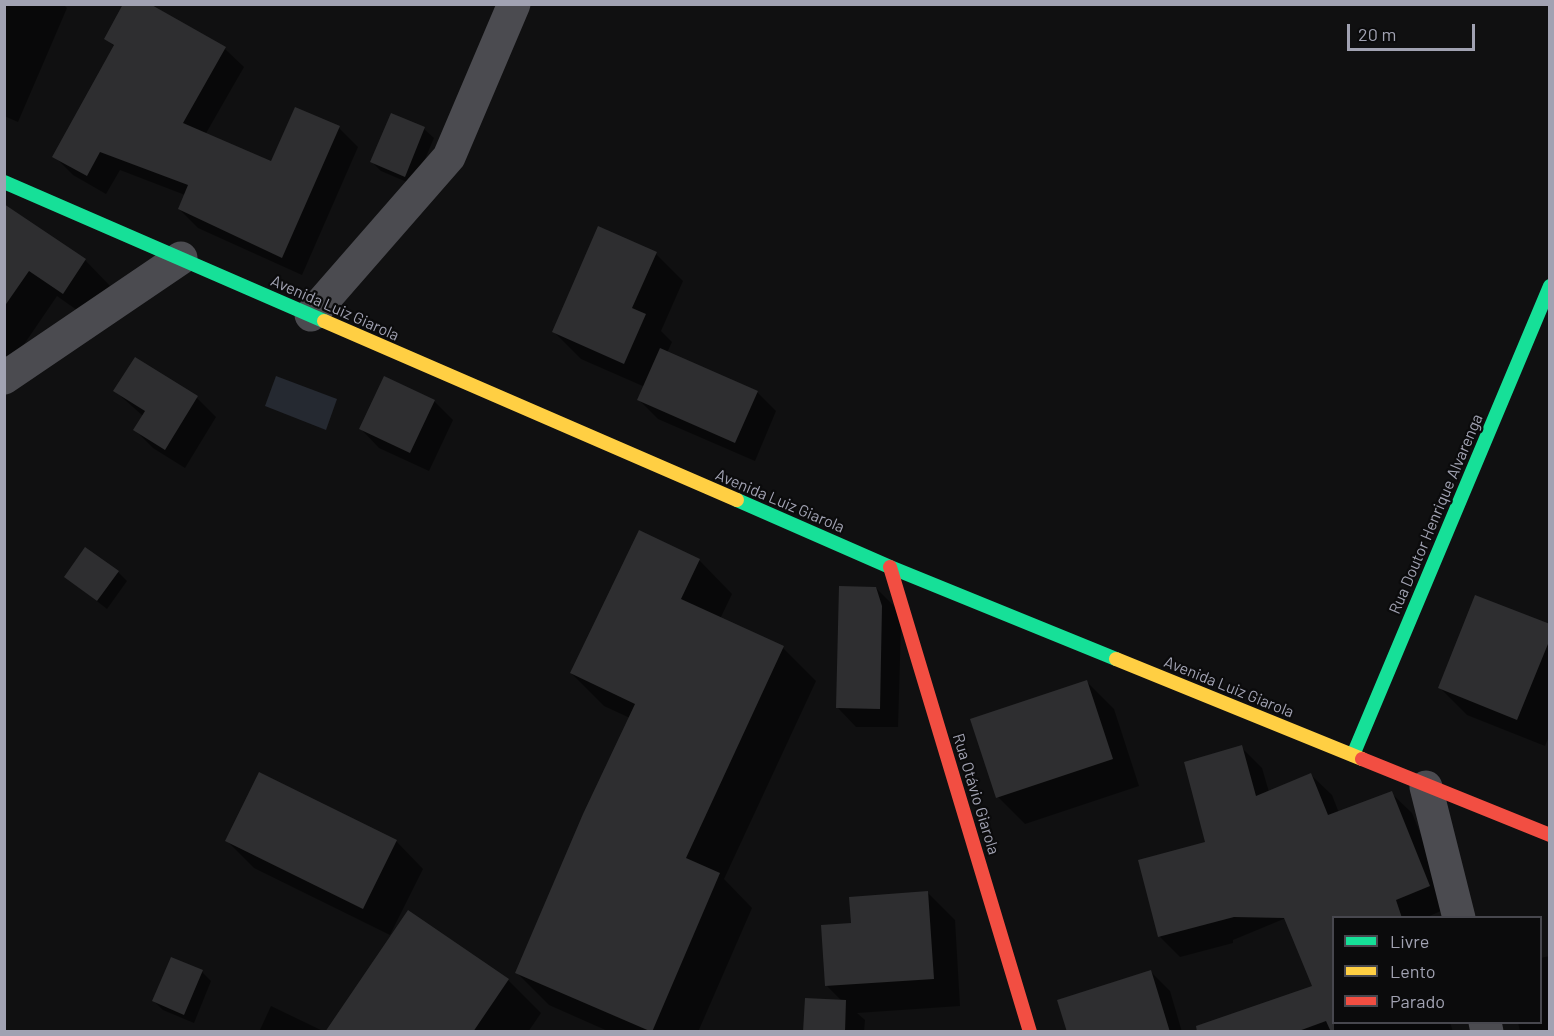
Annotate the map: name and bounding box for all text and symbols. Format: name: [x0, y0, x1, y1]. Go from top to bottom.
scale bar: [1350, 12, 1478, 50]
text: 20 m: [1358, 23, 1396, 45]
street label: Avenida Luiz Giarola: [268, 271, 402, 345]
street label: Rua Doutor Henrique Alvarenga: [1385, 411, 1487, 617]
street label: Avenida Luiz Giarola: [713, 465, 847, 537]
street label: Avenida Luiz Giarola: [1161, 652, 1297, 722]
street label: Rua Otávio Giarola: [948, 731, 1004, 857]
legend: [1332, 916, 1542, 1024]
text: Livre: [1390, 930, 1429, 952]
text: Lento: [1390, 960, 1436, 982]
text: Parado: [1390, 990, 1445, 1012]

